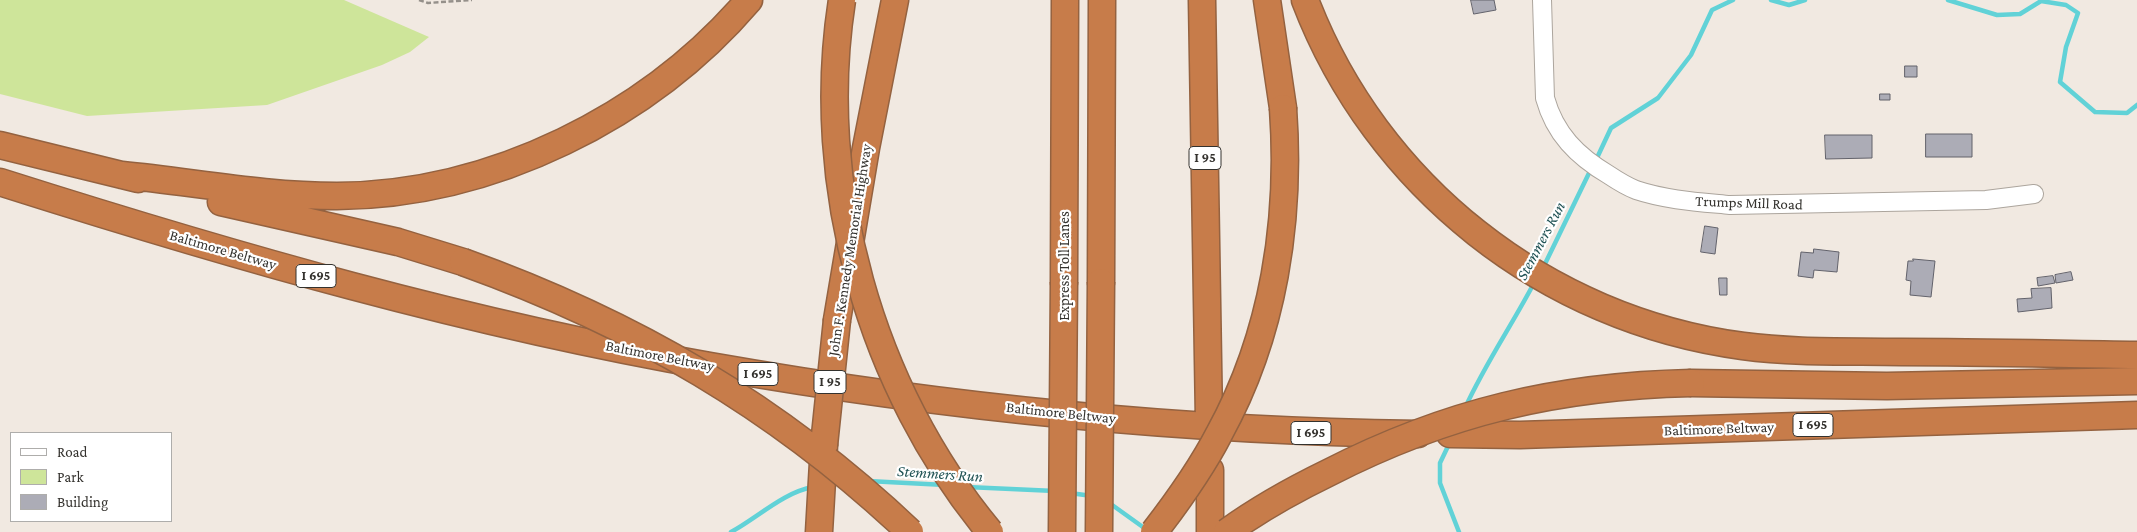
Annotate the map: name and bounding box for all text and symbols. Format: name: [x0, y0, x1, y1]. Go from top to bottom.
street label: John F. Kennedy Memorial Highway: [824, 143, 876, 357]
road number: I 95: [1189, 146, 1221, 170]
street label: Trumps Mill Road: [1695, 192, 1803, 214]
water label: Stemmers Run: [1512, 199, 1570, 283]
street label: Express Toll Lanes: [1055, 211, 1073, 321]
street label: Baltimore Beltway: [168, 226, 278, 274]
road number: I 695: [296, 264, 336, 288]
street label: Baltimore Beltway: [604, 337, 716, 375]
road number: I 695: [738, 362, 778, 386]
road number: I 95: [814, 371, 846, 394]
street label: Baltimore Beltway: [1005, 398, 1117, 428]
road number: I 695: [1793, 414, 1833, 436]
street label: Baltimore Beltway: [1664, 418, 1774, 440]
road number: I 695: [1291, 422, 1331, 444]
legend: [10, 432, 172, 522]
text: Road: [57, 444, 87, 460]
water label: Stemmers Run: [896, 461, 984, 487]
text: Park: [57, 469, 84, 485]
text: Building: [57, 494, 108, 510]

